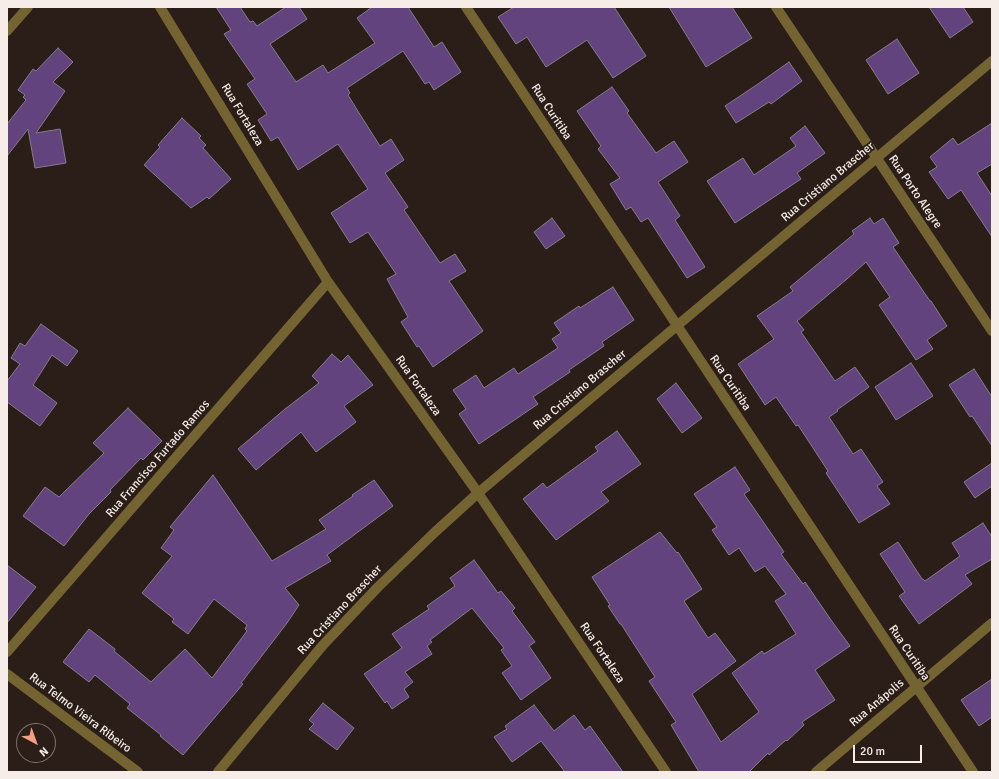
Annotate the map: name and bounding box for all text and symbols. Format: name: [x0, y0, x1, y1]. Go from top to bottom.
street label: Rua Fortaleza: [218, 81, 266, 149]
street label: Rua Curitiba: [528, 81, 574, 143]
street label: Rua Cristiano Brascher: [779, 139, 877, 225]
street label: Rua Porto Alegre: [885, 152, 945, 232]
street label: Rua Cristiano Brascher: [531, 347, 629, 433]
street label: Rua Fortaleza: [392, 353, 444, 419]
street label: Rua Curitiba: [706, 353, 754, 413]
street label: Rua Francisco Furtado Ramos: [103, 397, 213, 521]
street label: Rua Cristiano Brascher: [295, 562, 385, 658]
street label: Rua Fortaleza: [576, 620, 628, 686]
street label: Rua Curitiba: [885, 623, 933, 683]
street label: Rua Telmo Vieira Ribeiro: [26, 670, 134, 756]
street label: Rua Anápolis: [847, 676, 907, 730]
north arrow: [16, 723, 56, 763]
scale bar: [855, 737, 924, 763]
text: N: [36, 744, 51, 759]
text: 20 m: [860, 744, 885, 759]

